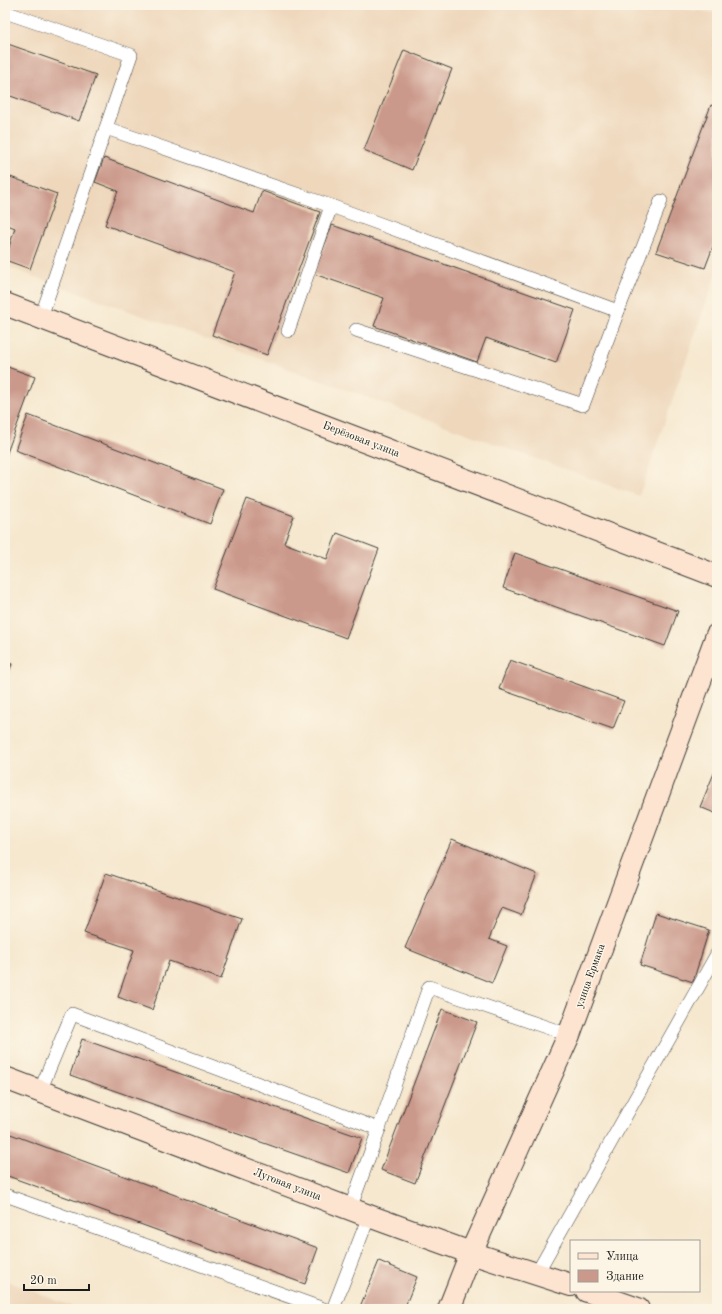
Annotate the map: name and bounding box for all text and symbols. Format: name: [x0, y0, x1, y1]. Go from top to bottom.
street label: Берёзовая улица: [321, 420, 402, 460]
street label: улица Ермака: [574, 942, 608, 1009]
street label: Луговая улица: [252, 1167, 323, 1203]
legend: [570, 1240, 700, 1292]
text: Улица: [606, 1251, 639, 1263]
scale bar: [24, 1266, 89, 1292]
text: Здание: [606, 1271, 644, 1283]
text: 20 m: [30, 1275, 57, 1287]

